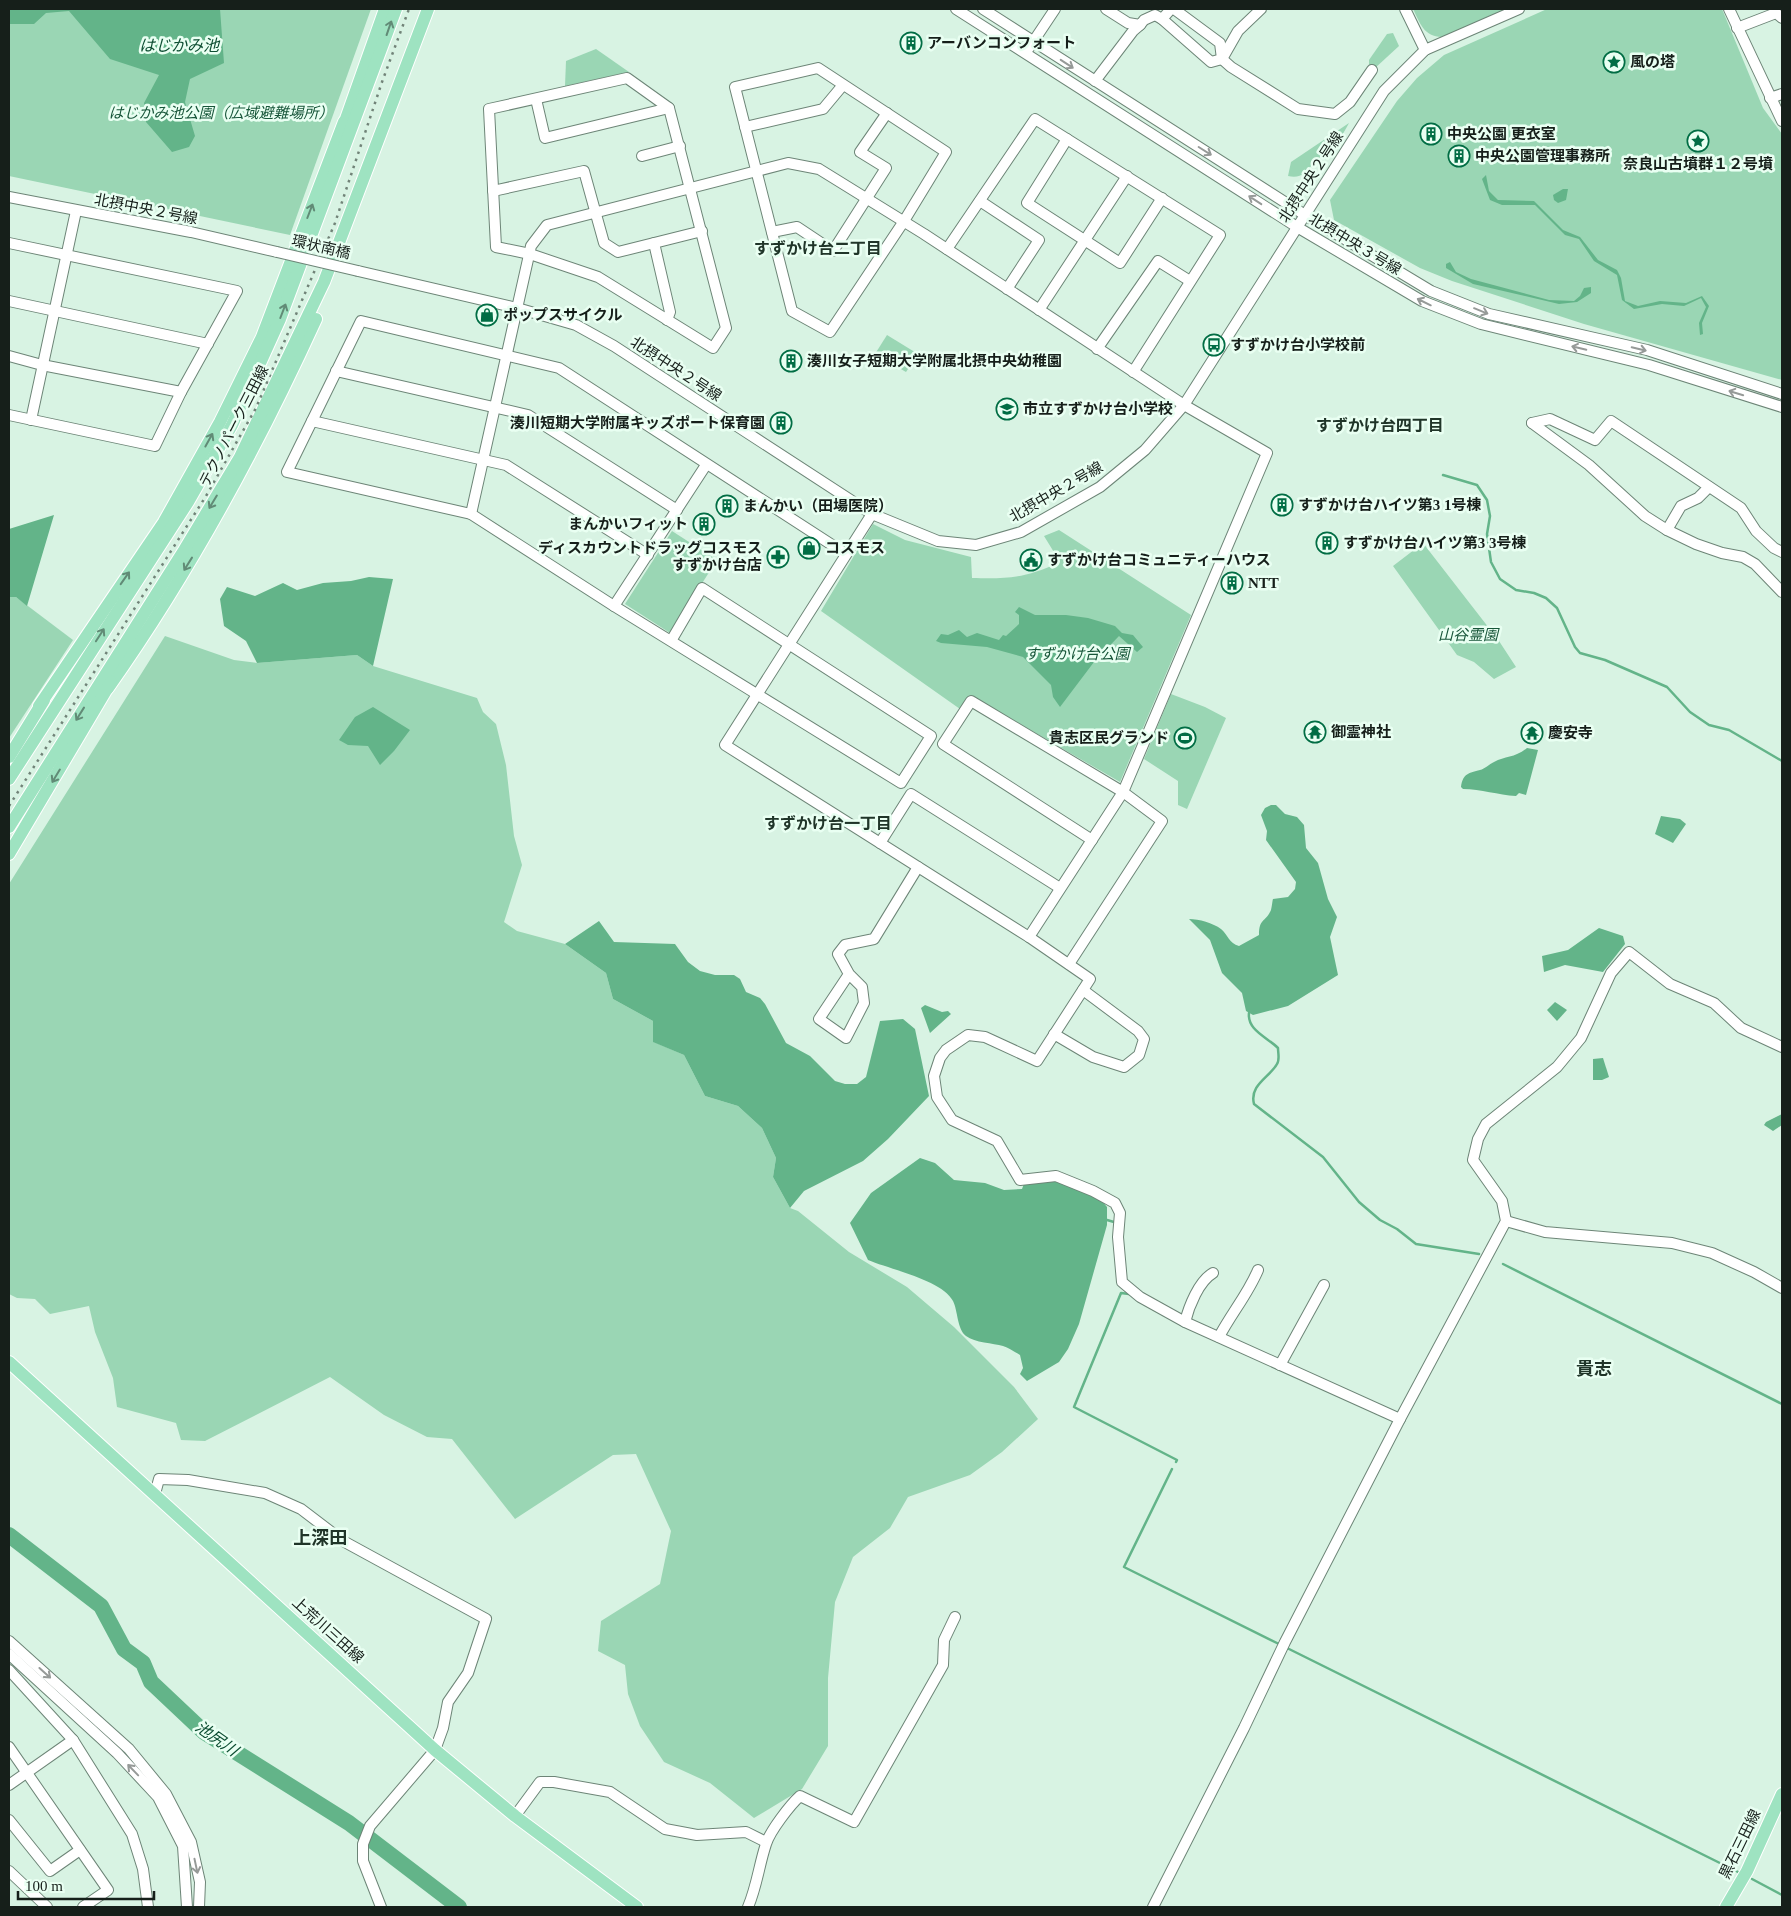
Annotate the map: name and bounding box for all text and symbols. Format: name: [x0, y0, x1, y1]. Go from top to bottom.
one-way arrow: [385, 20, 394, 36]
building icon: アーバンコンフォート: [899, 31, 923, 55]
place label: アーバンコンフォート: [927, 35, 1076, 51]
water label: はじかみ池: [139, 37, 221, 54]
place icon: 風の塔: [1602, 50, 1626, 74]
place label: 風の塔: [1630, 54, 1675, 70]
one-way arrow: [1060, 59, 1074, 69]
park label: はじかみ池公園（広域避難場所）: [108, 105, 334, 121]
building icon: 中央公園 更衣室: [1419, 122, 1443, 146]
place label: 中央公園 更衣室: [1447, 126, 1556, 142]
street label: 北摂中央２号線: [1275, 128, 1346, 225]
place icon: 奈良山古墳群１２号墳: [1686, 129, 1710, 153]
building icon: 中央公園管理事務所: [1447, 144, 1471, 168]
one-way arrow: [1197, 146, 1211, 156]
place label: 中央公園管理事務所: [1475, 148, 1610, 164]
place label: 奈良山古墳群１２号墳: [1623, 156, 1773, 172]
street label: 北摂中央２号線: [93, 190, 199, 227]
one-way arrow: [1248, 195, 1262, 205]
one-way arrow: [306, 204, 315, 220]
street label: 北摂中央３号線: [1306, 209, 1405, 278]
street label: 環状南橋: [290, 231, 352, 262]
district label: すずかけ台二丁目: [754, 240, 882, 257]
one-way arrow: [1417, 296, 1432, 306]
shop icon: ポップスサイクル: [475, 303, 499, 327]
one-way arrow: [279, 304, 288, 319]
one-way arrow: [1473, 306, 1488, 316]
place label: ポップスサイクル: [503, 307, 622, 323]
street label: 北摂中央２号線: [628, 333, 725, 404]
bus stop icon: すずかけ台小学校前: [1202, 333, 1226, 357]
place label: すずかけ台小学校前: [1230, 336, 1365, 353]
one-way arrow: [1572, 343, 1588, 352]
one-way arrow: [1631, 344, 1647, 354]
building icon: 湊川女子短期大学附属北摂中央幼稚園: [779, 349, 803, 373]
place label: 湊川女子短期大学附属北摂中央幼稚園: [807, 353, 1062, 369]
street label: テクノパーク三田線: [196, 363, 272, 489]
one-way arrow: [1728, 387, 1744, 397]
school or university icon: 市立すずかけ台小学校: [995, 397, 1019, 421]
place label: 市立すずかけ台小学校: [1023, 401, 1173, 417]
building icon: 湊川短期大学附属キッズポート保育園: [769, 411, 793, 435]
place label: 湊川短期大学附属キッズポート保育園: [510, 414, 765, 431]
district label: すずかけ台四丁目: [1316, 417, 1444, 434]
one-way arrow: [205, 433, 215, 448]
street label: 北摂中央２号線: [1006, 458, 1105, 525]
building icon: すずかけ台ハイツ第3 1号棟: [1270, 493, 1294, 517]
building icon: まんかい（田場医院）: [715, 494, 739, 518]
one-way arrow: [208, 495, 218, 509]
place label: すずかけ台ハイツ第3 1号棟: [1298, 496, 1481, 513]
place label: まんかい（田場医院）: [743, 498, 893, 514]
building icon: まんかいフィット: [692, 512, 716, 536]
place label: まんかいフィット: [568, 516, 688, 532]
building icon: すずかけ台ハイツ第3 3号棟: [1315, 531, 1339, 555]
place label: すずかけ台ハイツ第3 3号棟: [1343, 534, 1526, 551]
shop icon: コスモス: [797, 536, 821, 560]
place label: ディスカウントドラッグコスモス すずかけ台店: [538, 540, 762, 573]
place label: コスモス: [825, 540, 885, 556]
pharmacy icon: ディスカウントドラッグコスモス すずかけ台店: [766, 545, 790, 569]
public building icon: すずかけ台コミュニティーハウス: [1019, 548, 1043, 572]
place label: すずかけ台コミュニティーハウス: [1047, 552, 1271, 568]
one-way arrow: [183, 557, 193, 571]
one-way arrow: [120, 571, 130, 585]
building icon: NTT: [1220, 571, 1244, 595]
place label: NTT: [1248, 575, 1279, 591]
park label: 山谷霊園: [1438, 627, 1500, 643]
one-way arrow: [96, 628, 106, 642]
park label: すずかけ台公園: [1024, 646, 1131, 662]
one-way arrow: [75, 706, 85, 720]
temple icon: 御霊神社: [1303, 720, 1327, 744]
temple icon: 慶安寺: [1520, 721, 1544, 745]
place label: 御霊神社: [1331, 723, 1391, 740]
place label: 慶安寺: [1548, 725, 1593, 741]
sports icon: 貴志区民グランド: [1173, 726, 1197, 750]
place label: 貴志区民グランド: [1049, 730, 1169, 746]
one-way arrow: [51, 768, 61, 782]
district label: すずかけ台一丁目: [764, 815, 892, 832]
district label: 貴志: [1576, 1359, 1612, 1379]
district label: 上深田: [293, 1528, 347, 1548]
street label: 上荒川三田線: [289, 1594, 367, 1666]
one-way arrow: [38, 1667, 51, 1679]
water label: 池尻川: [192, 1718, 243, 1760]
one-way arrow: [127, 1764, 139, 1776]
street label: 黒石三田線: [1716, 1807, 1764, 1881]
one-way arrow: [192, 1857, 201, 1873]
scale bar: [18, 1868, 154, 1900]
text: 100 m: [25, 1878, 63, 1894]

